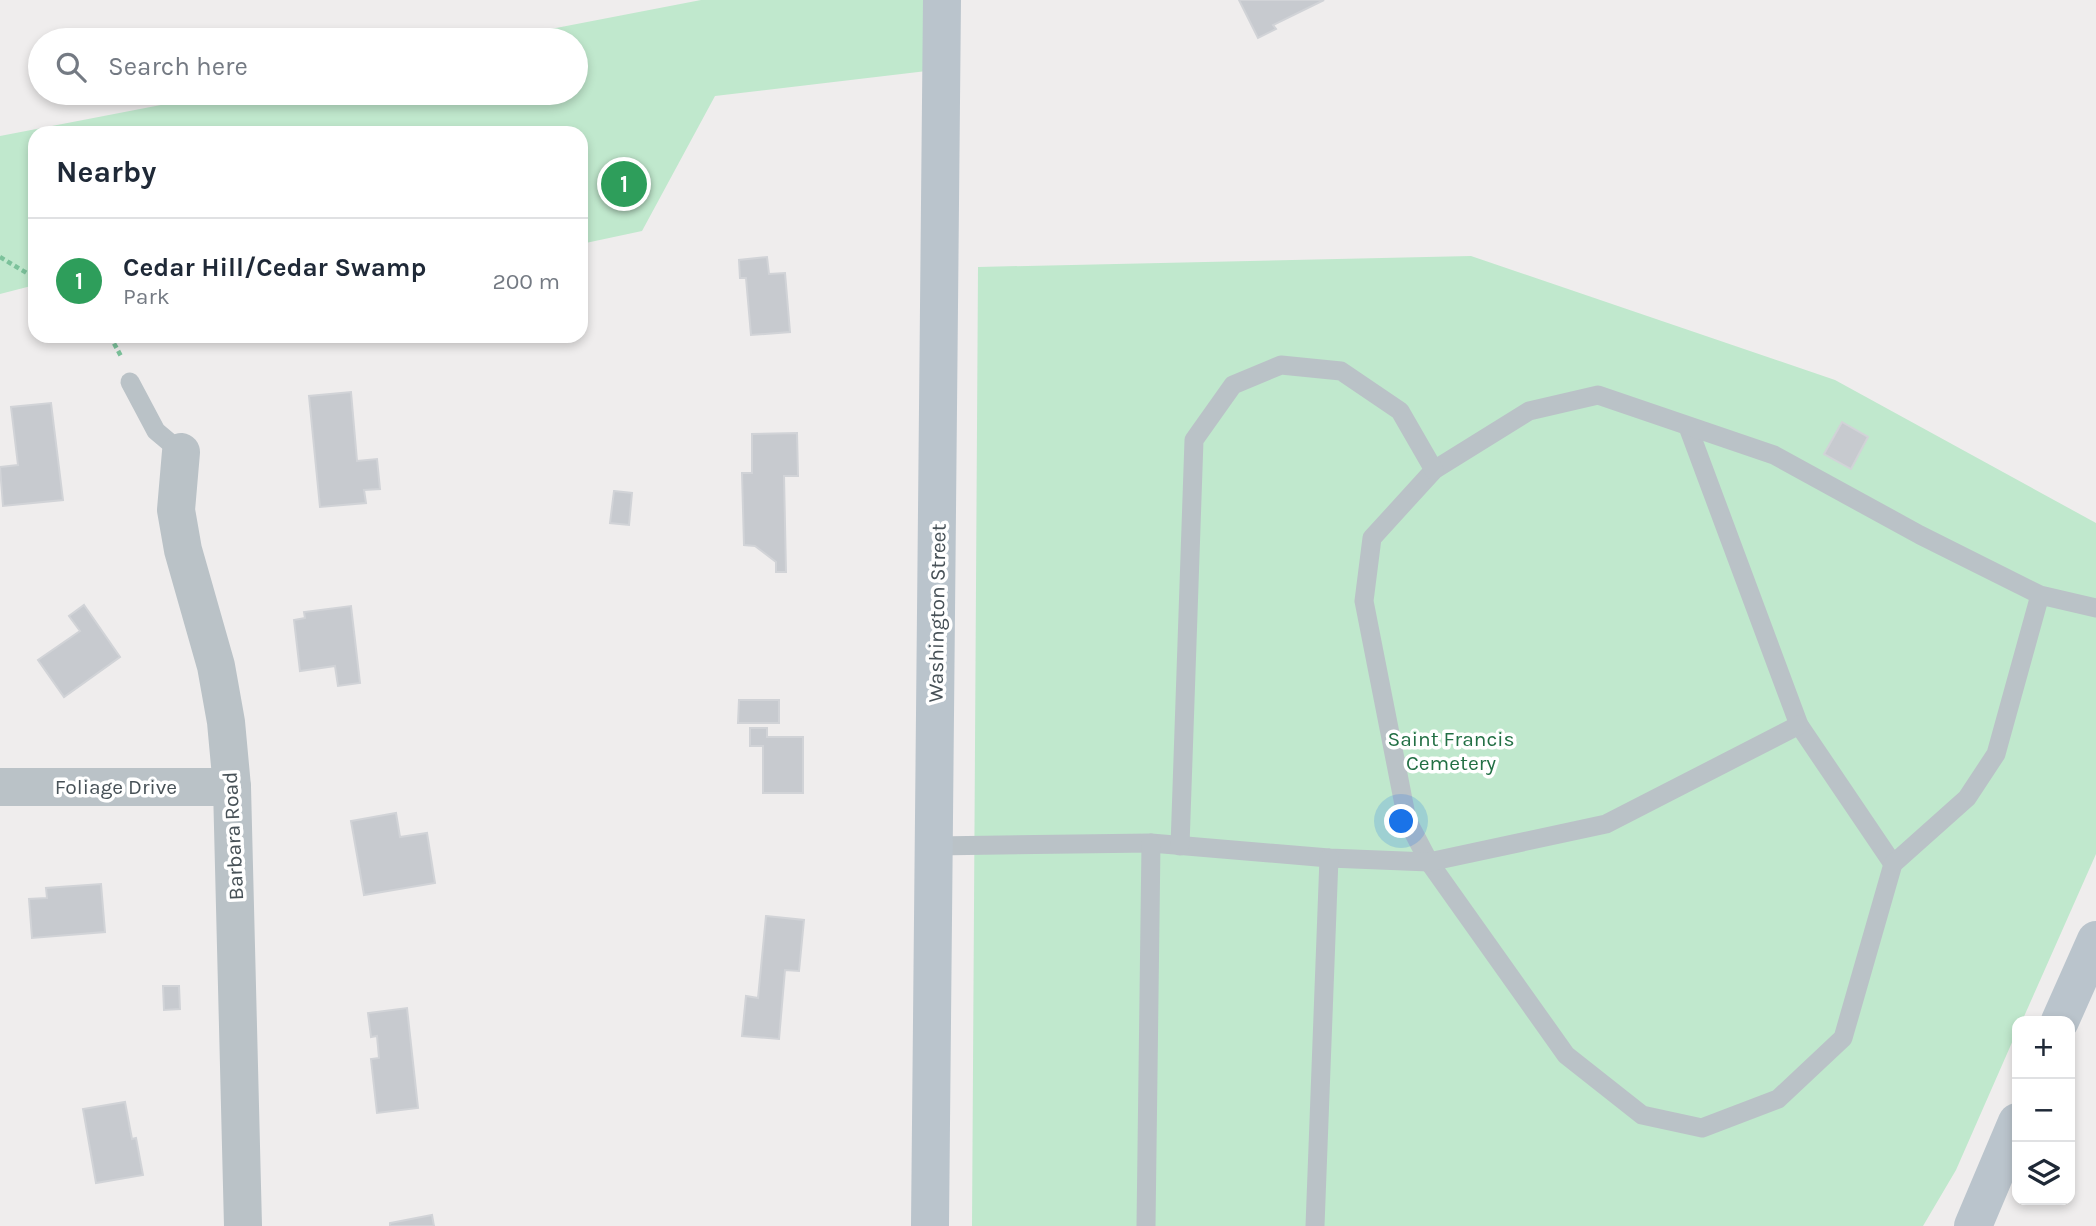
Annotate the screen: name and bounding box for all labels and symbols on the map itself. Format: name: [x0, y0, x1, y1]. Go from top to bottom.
pin: 1: [601, 158, 647, 210]
street label: Washington Street: [923, 523, 951, 703]
park label: Saint Francis Cemetery: [1387, 727, 1515, 775]
street label: Barbara Road: [218, 771, 248, 901]
street label: Foliage Drive: [55, 775, 177, 799]
your location: [1384, 804, 1418, 838]

